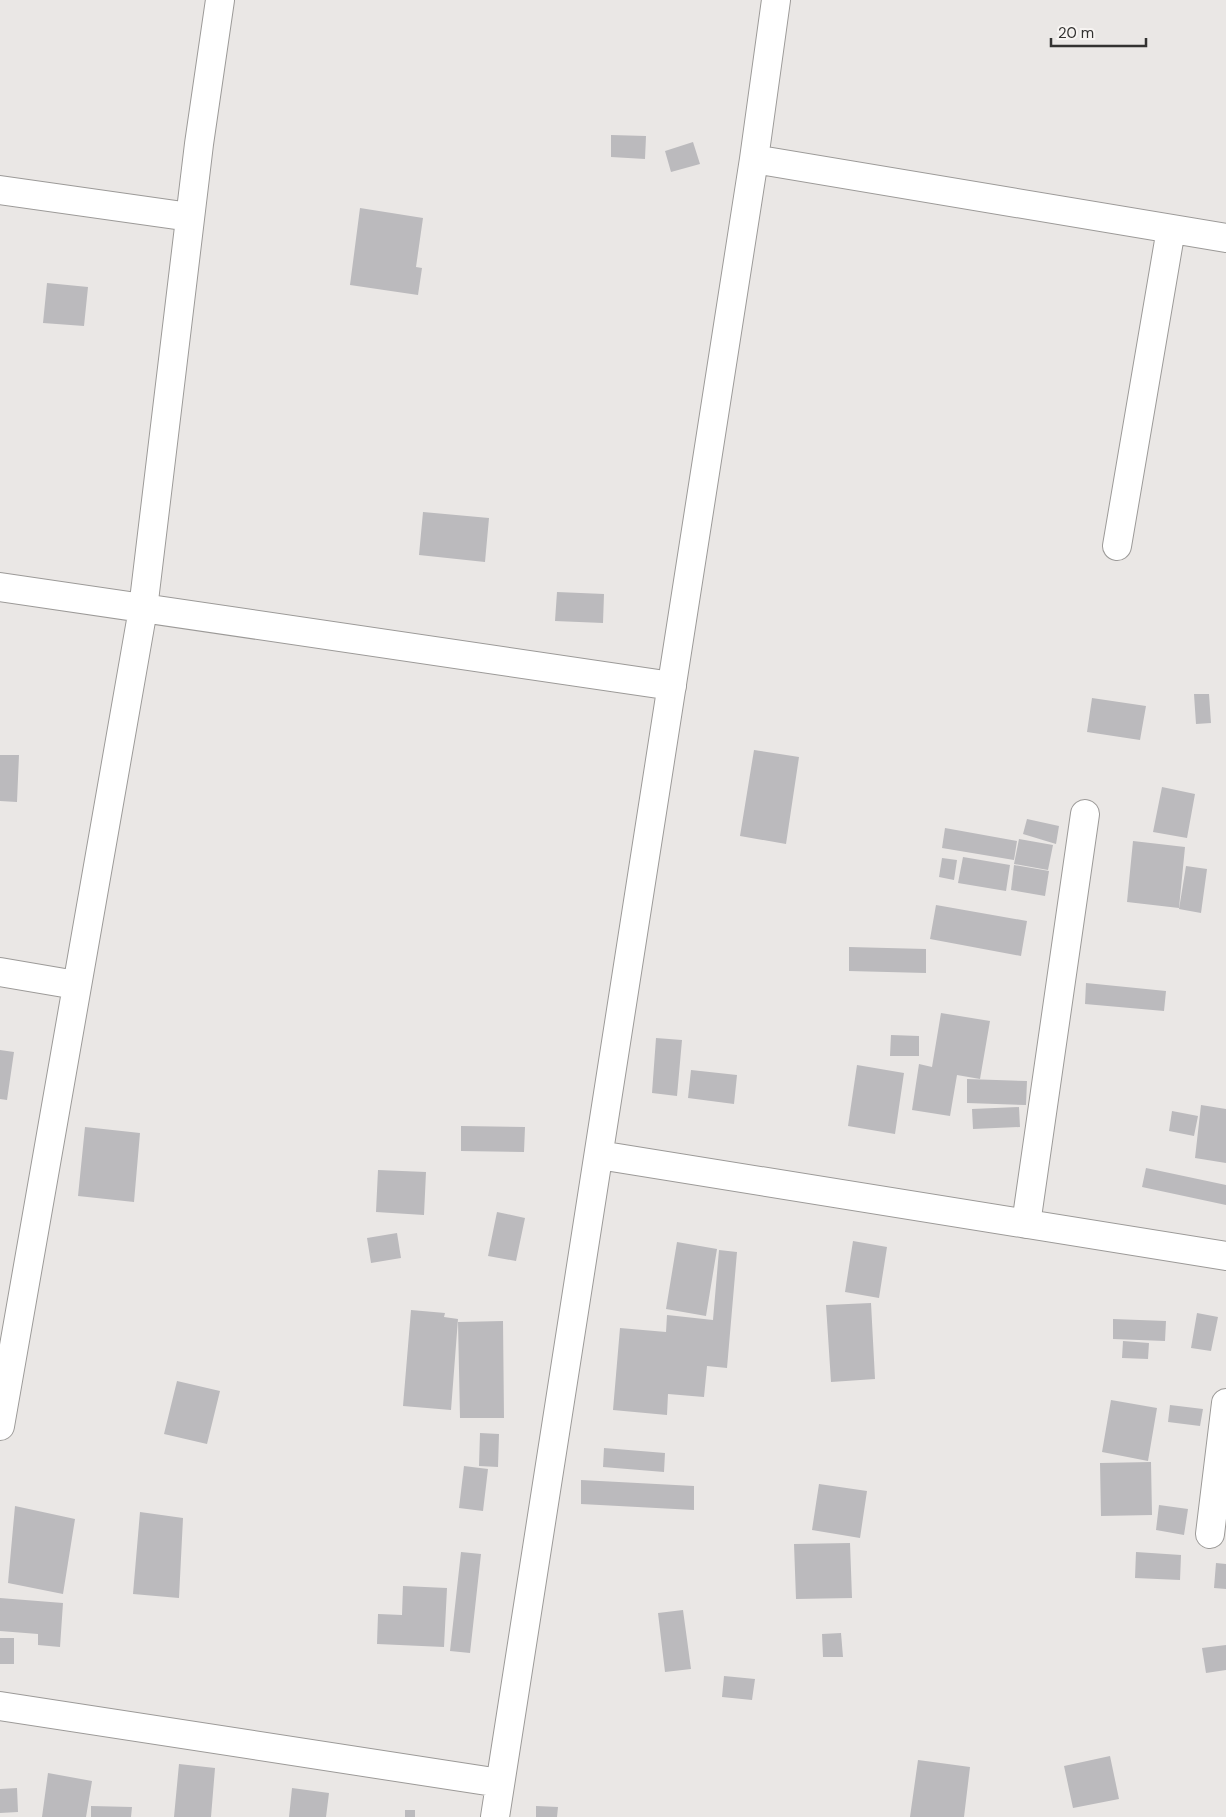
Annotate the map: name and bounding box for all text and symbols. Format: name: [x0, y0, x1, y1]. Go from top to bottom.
scale bar: [1051, 15, 1146, 47]
text: 20 m: [1058, 23, 1094, 43]

